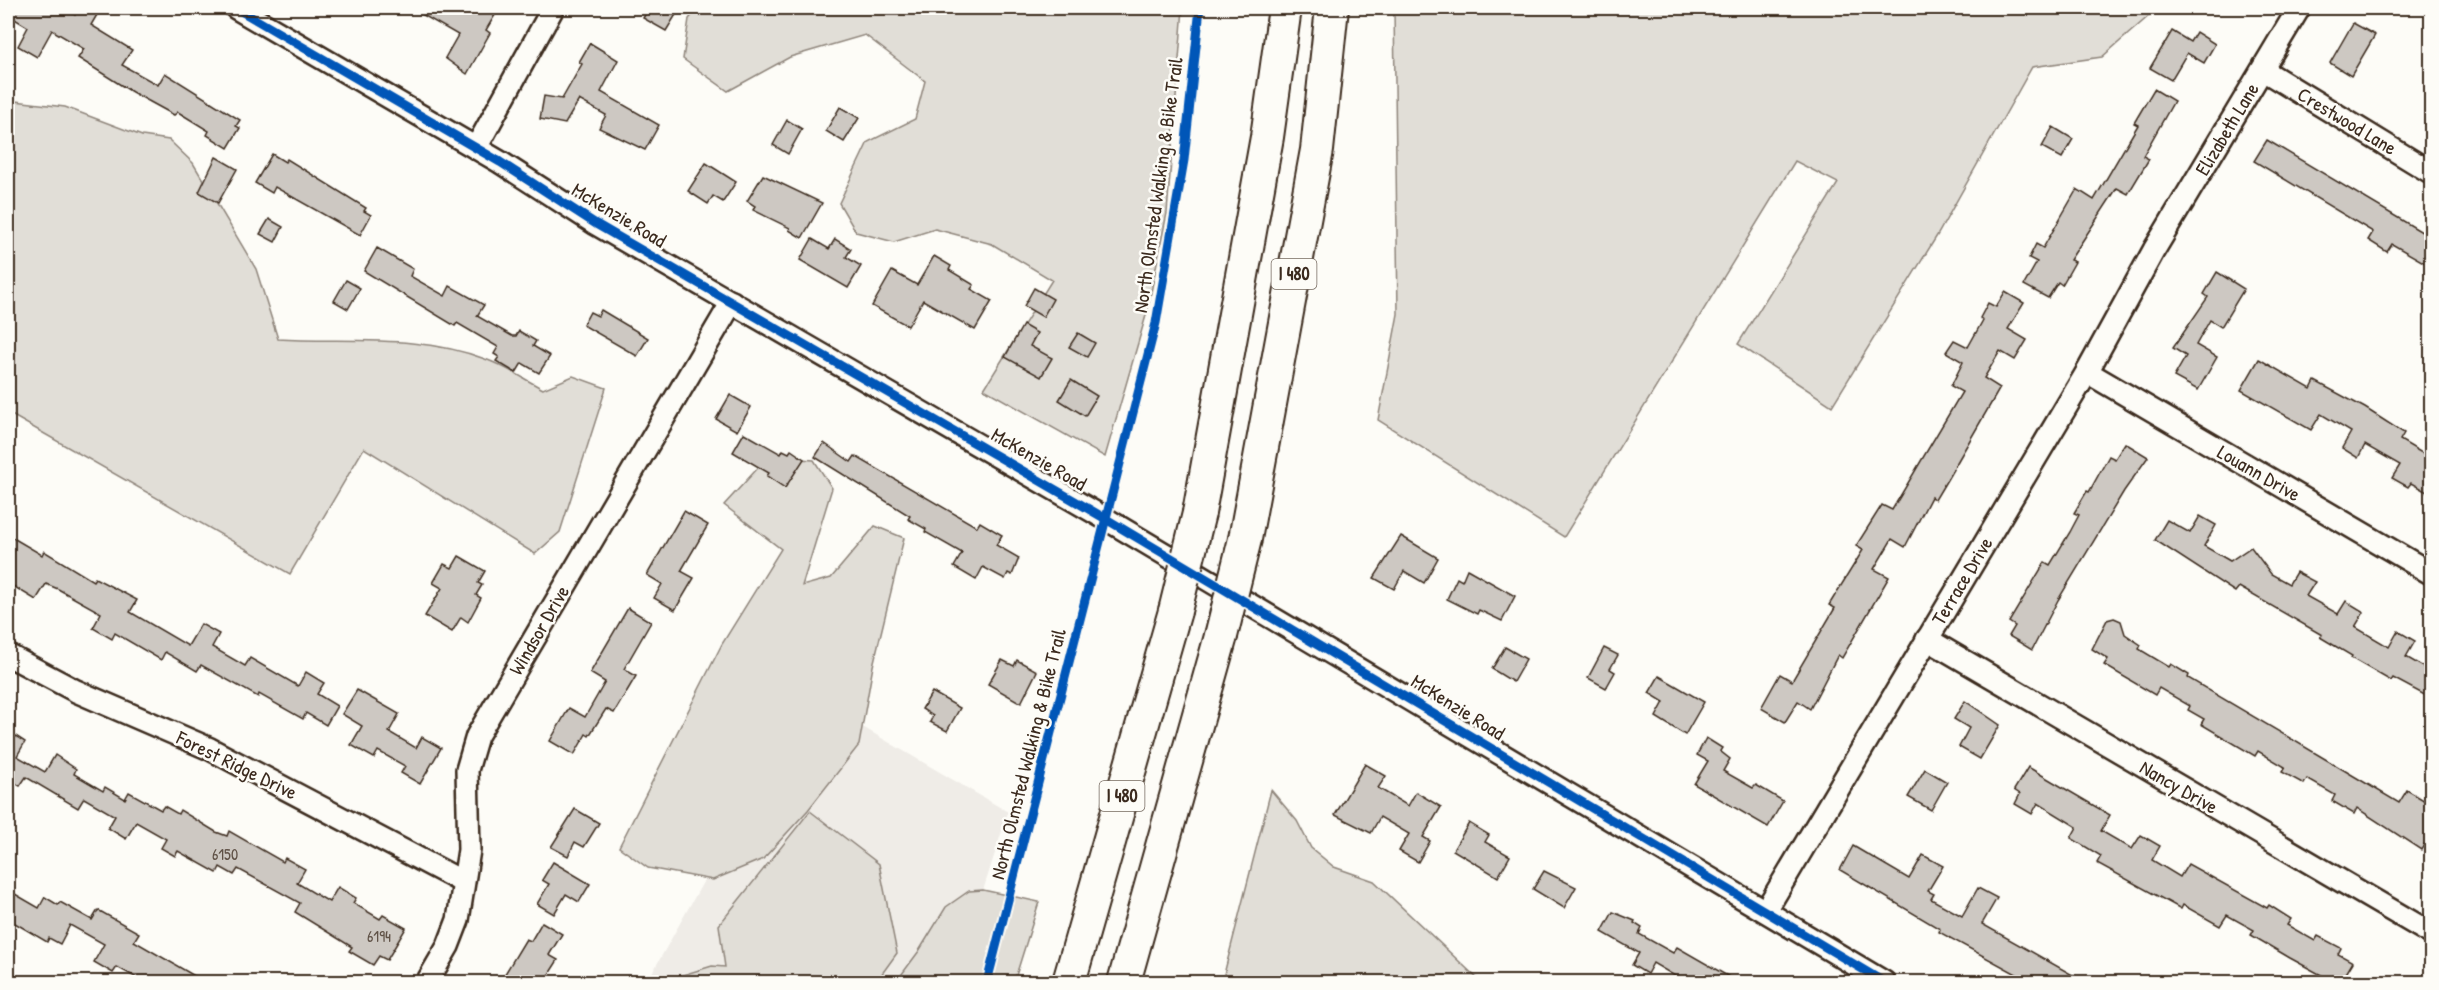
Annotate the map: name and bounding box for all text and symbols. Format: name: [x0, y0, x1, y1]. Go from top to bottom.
street label: North Olmsted Walking & Bike Trail: [1126, 55, 1189, 314]
street label: Elizabeth Lane: [2188, 77, 2265, 180]
street label: Crestwood Lane: [2293, 80, 2402, 161]
street label: McKenzie Road: [567, 176, 672, 253]
road number: I 480: [1272, 259, 1316, 289]
street label: McKenzie Road: [987, 421, 1092, 497]
street label: Louann Drive: [2213, 438, 2306, 507]
street label: Terrace Drive: [1925, 532, 1999, 630]
street label: Windsor Drive: [502, 580, 575, 680]
street label: North Olmsted Walking & Bike Trail: [983, 625, 1072, 882]
street label: McKenzie Road: [1406, 667, 1510, 746]
street label: Forest Ridge Drive: [172, 723, 302, 805]
street label: Nancy Drive: [2135, 753, 2223, 820]
road number: I 480: [1100, 781, 1144, 811]
house number: 6150: [212, 843, 238, 865]
house number: 6194: [367, 925, 391, 947]

